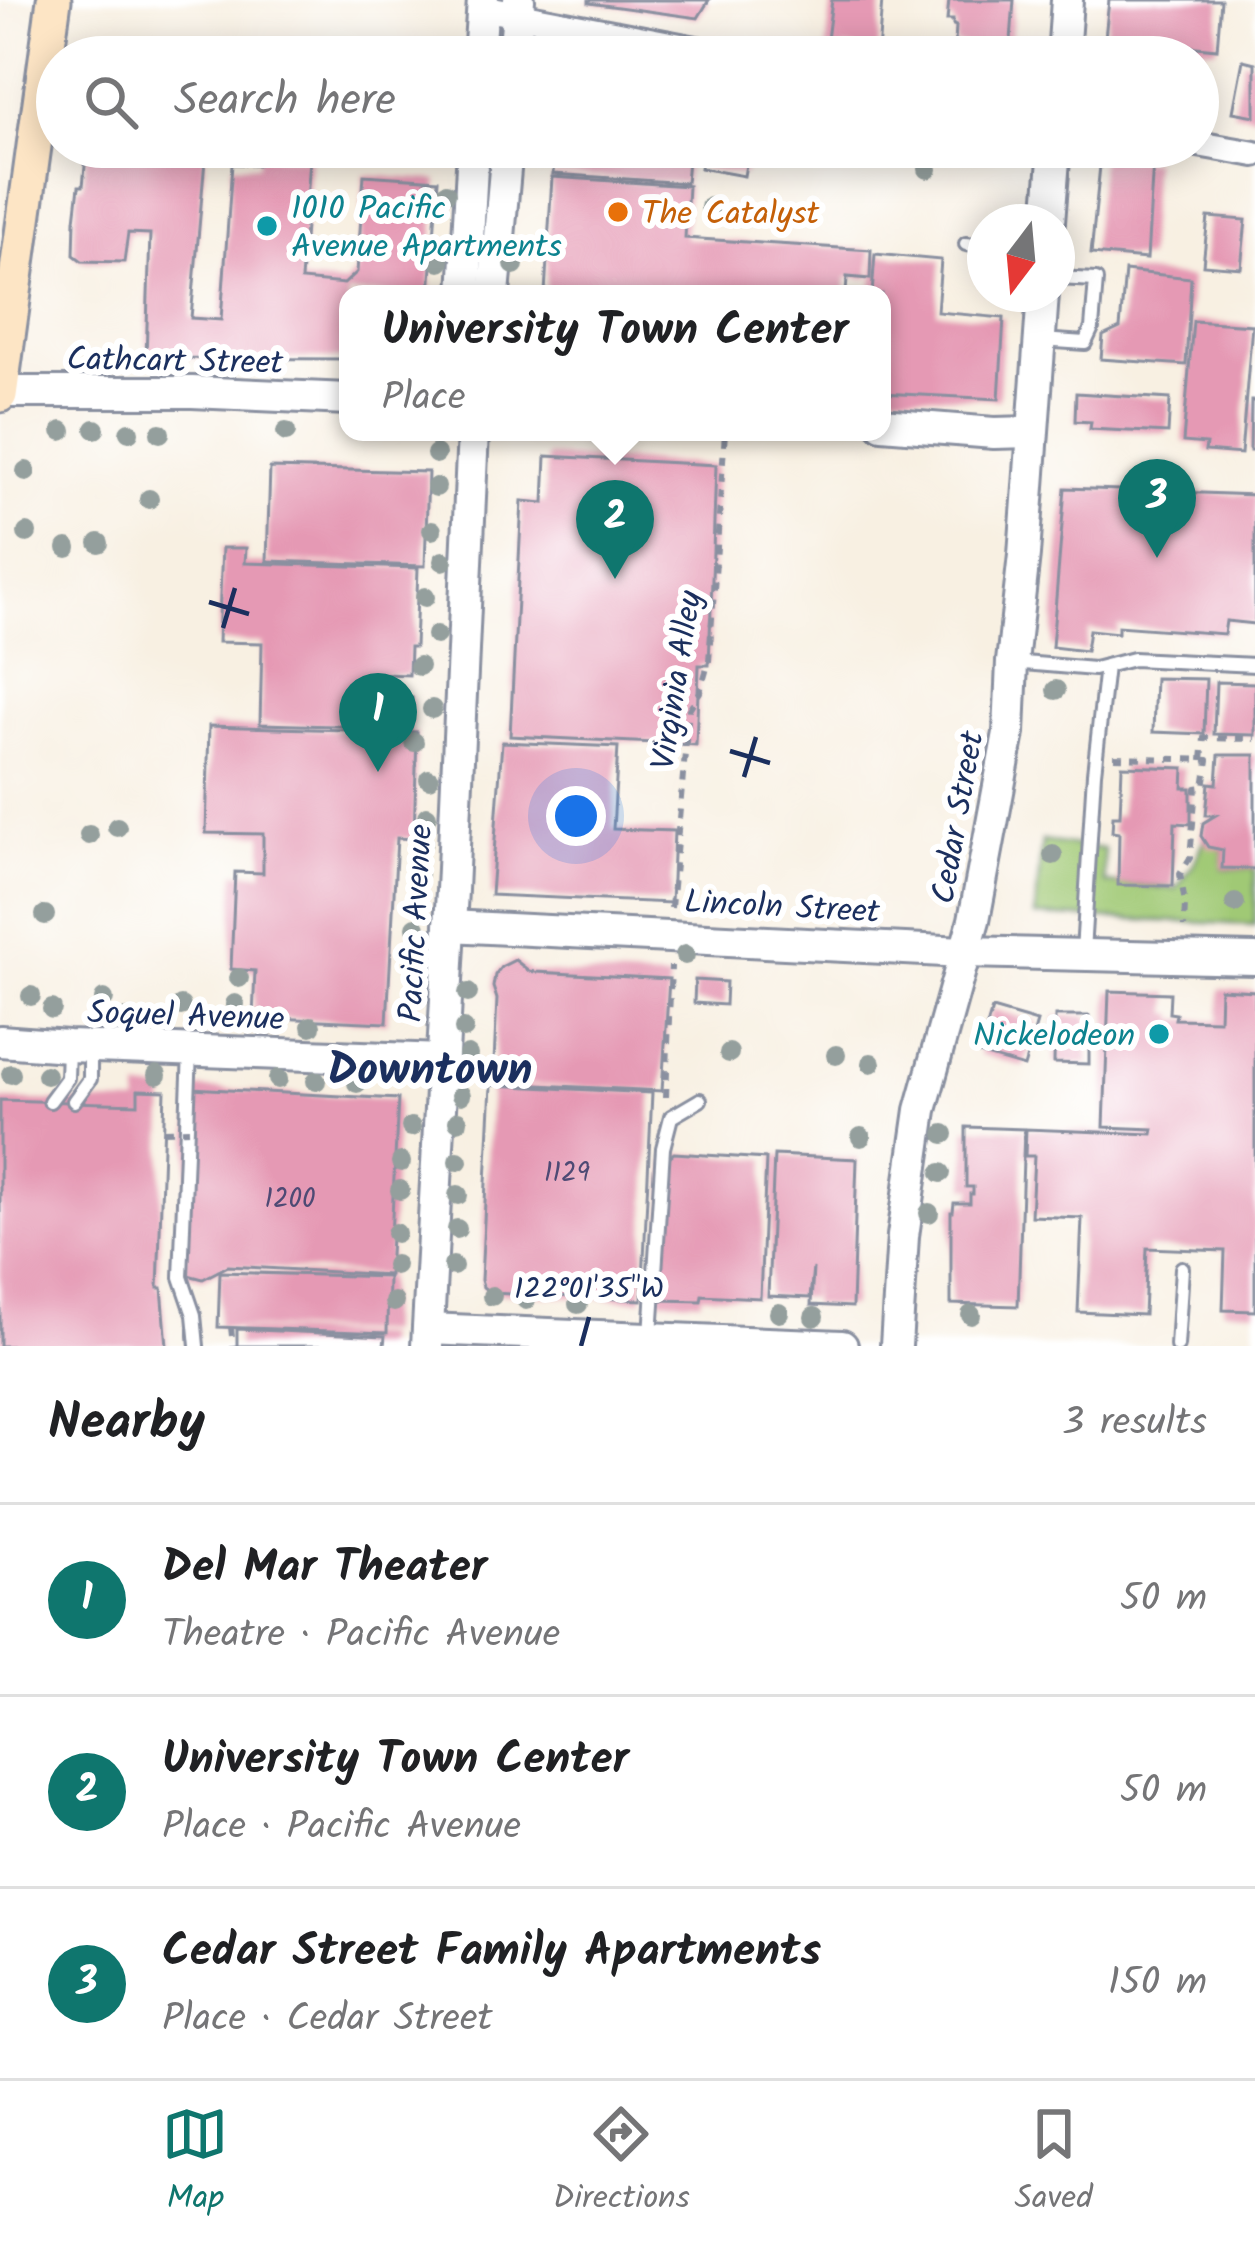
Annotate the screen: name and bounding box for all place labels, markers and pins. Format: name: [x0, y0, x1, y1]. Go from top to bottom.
place label: 1010 Pacific Avenue Apartments: [291, 184, 562, 275]
place label: The Catalyst: [642, 189, 821, 242]
marker: The Catalyst: [605, 199, 631, 225]
marker: 1010 Pacific Avenue Apartments: [254, 213, 280, 239]
pin: 3: [1118, 459, 1196, 558]
pin: 2: [576, 480, 654, 579]
pin: 1: [339, 673, 417, 772]
place label: Nickelodeon: [973, 1011, 1135, 1064]
marker: Nickelodeon: [1146, 1021, 1172, 1047]

